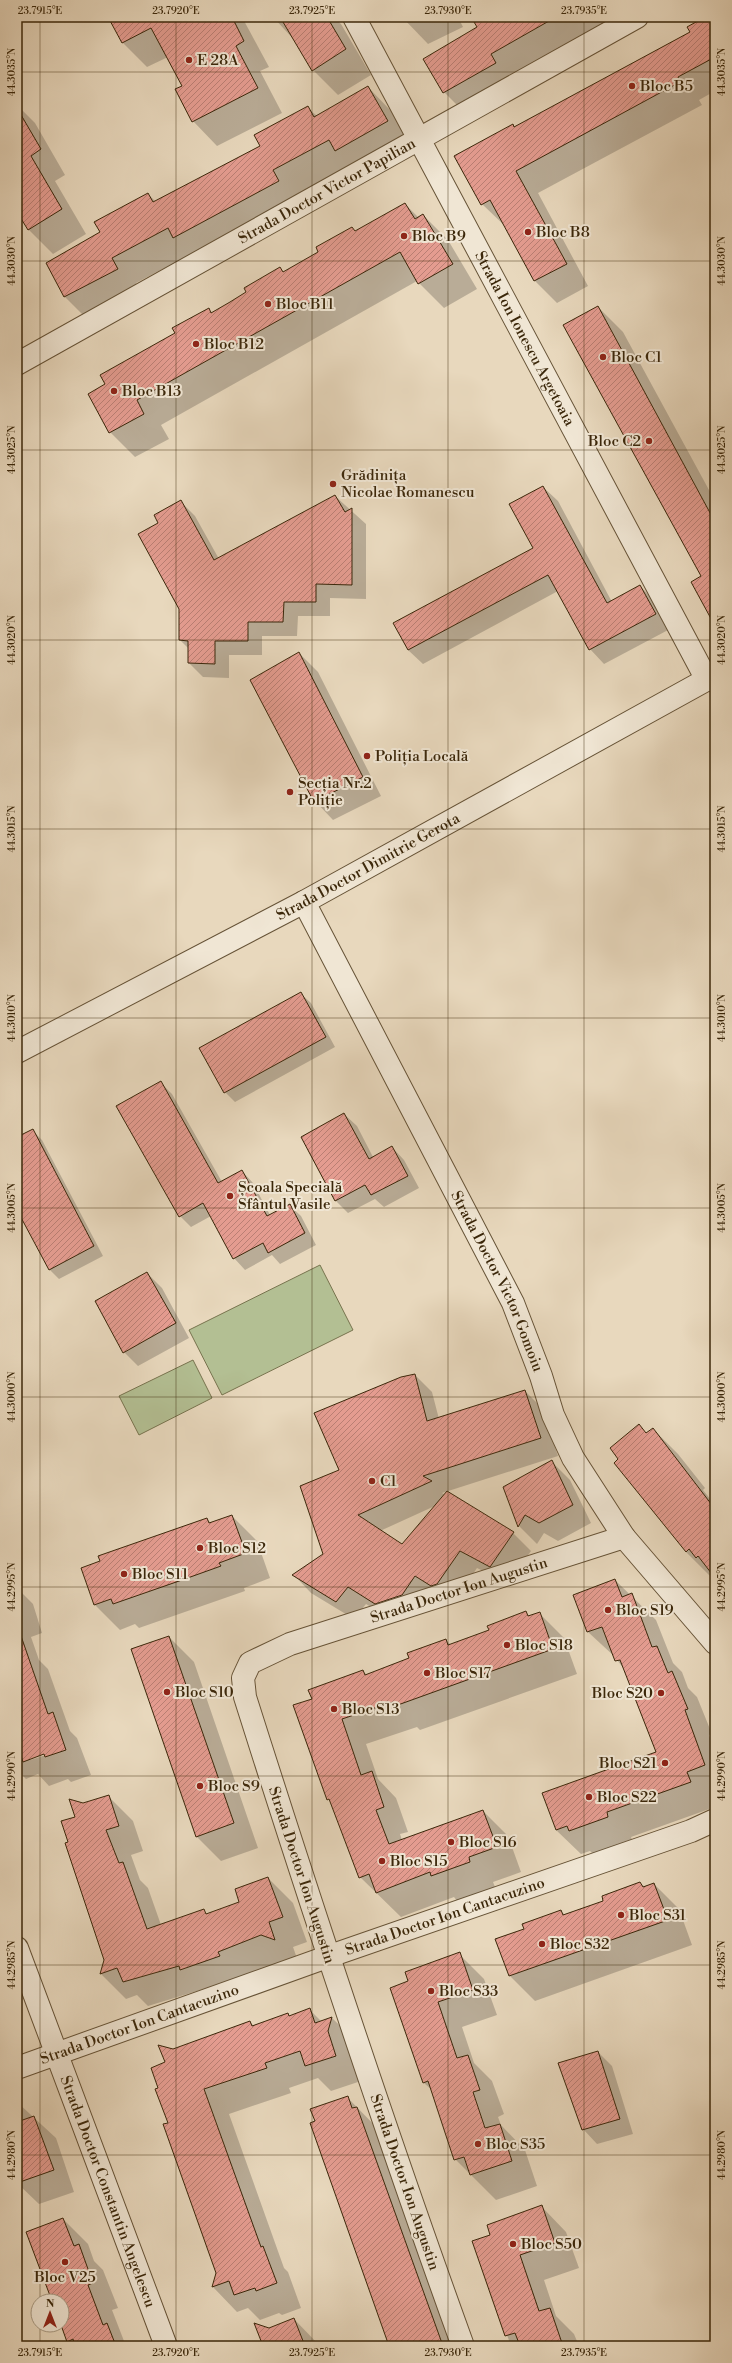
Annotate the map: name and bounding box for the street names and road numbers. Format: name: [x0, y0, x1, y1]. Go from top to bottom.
street label: Strada Doctor Victor Papilian: [235, 134, 419, 248]
street label: Strada Ion Ionescu Argetoaia: [470, 248, 579, 430]
street label: Strada Doctor Dimitrie Gerota: [273, 809, 464, 925]
street label: Strada Doctor Victor Gomoiu: [446, 1188, 548, 1375]
street label: Strada Doctor Ion Augustin: [368, 1553, 550, 1628]
street label: Strada Doctor Ion Augustin: [264, 1784, 339, 1966]
street label: Strada Doctor Ion Cantacuzino: [343, 1873, 547, 1960]
street label: Strada Doctor Ion Cantacuzino: [38, 1980, 242, 2069]
street label: Strada Doctor Constantin Angelescu: [56, 2073, 160, 2311]
street label: Strada Doctor Ion Augustin: [365, 2092, 444, 2273]

